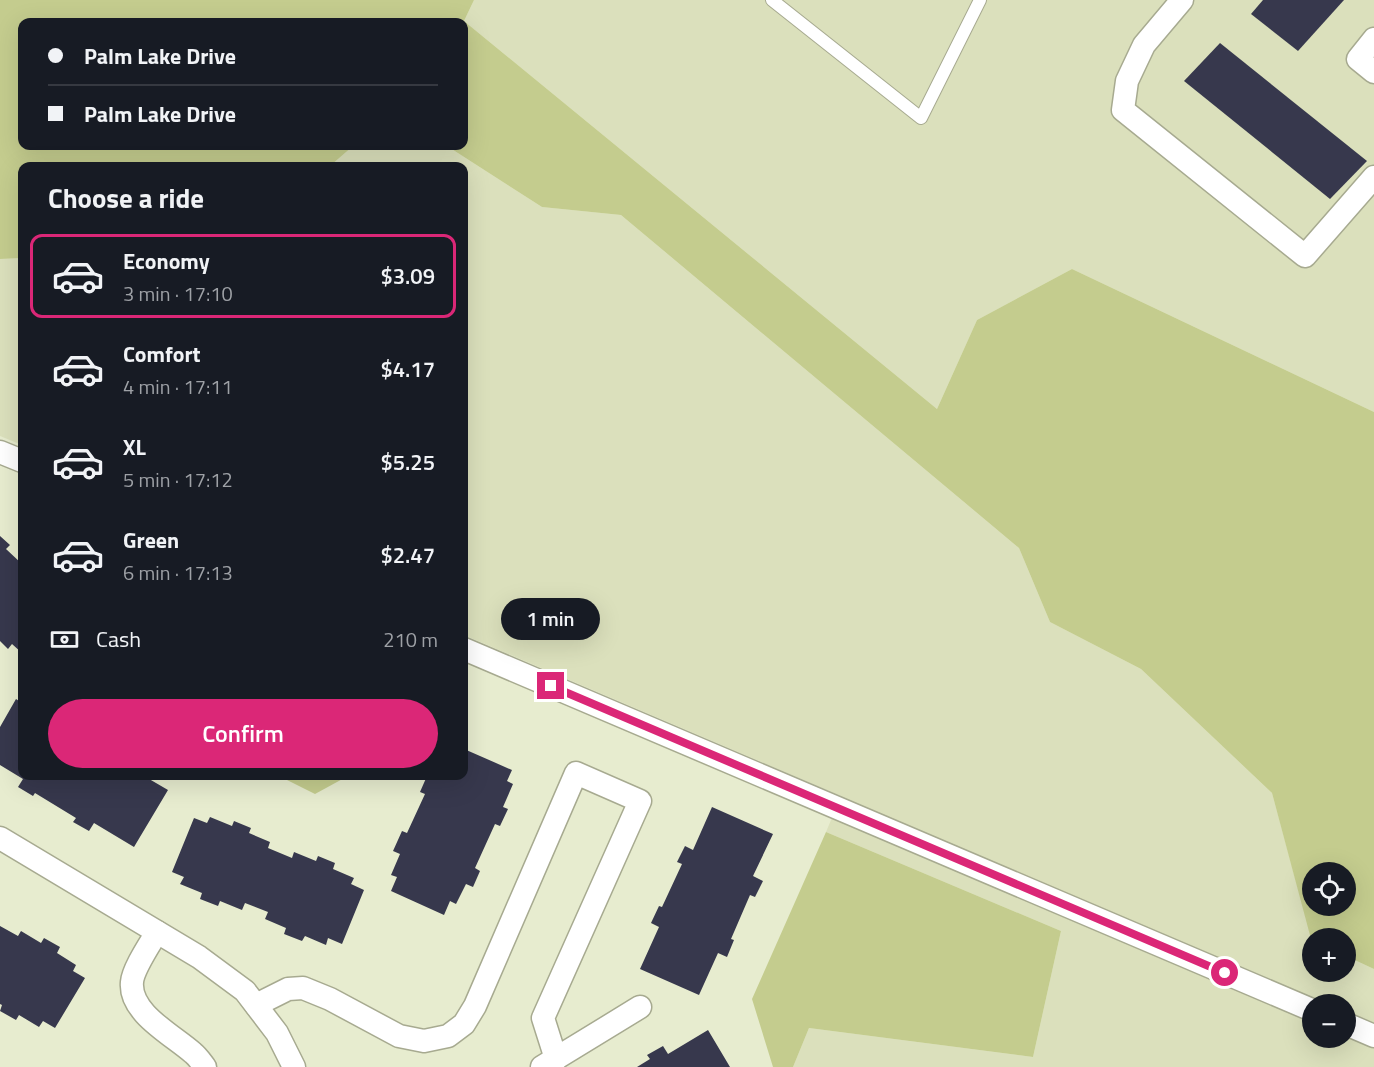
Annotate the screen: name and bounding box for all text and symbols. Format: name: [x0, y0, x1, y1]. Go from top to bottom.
text: Palm Lake Drive: [84, 39, 236, 73]
text: Palm Lake Drive: [84, 97, 236, 131]
text: Choose a ride: [48, 177, 204, 218]
text: Economy: [123, 244, 210, 278]
icon: car: [51, 249, 105, 303]
text: $3.09: [380, 259, 435, 293]
text: 3 min · 17:10: [123, 278, 233, 309]
text: Comfort: [123, 337, 201, 371]
icon: car: [51, 342, 105, 396]
text: $4.17: [380, 352, 435, 386]
text: 4 min · 17:11: [123, 371, 233, 402]
text: XL: [123, 430, 146, 464]
icon: car: [51, 435, 105, 489]
text: $5.25: [380, 445, 435, 479]
text: 5 min · 17:12: [123, 464, 233, 495]
text: Green: [123, 523, 179, 557]
icon: car: [51, 528, 105, 582]
text: $2.47: [380, 538, 435, 572]
text: 6 min · 17:13: [123, 557, 233, 588]
callout: 1 min: [502, 599, 600, 641]
text: 1 min: [526, 603, 575, 634]
text: Cash: [96, 622, 141, 656]
icon: cash: [48, 623, 81, 656]
text: 210 m: [383, 624, 438, 655]
route end: [537, 672, 564, 699]
button: Confirm: [48, 699, 438, 768]
map controls: [1302, 862, 1356, 1048]
button: locate: [1302, 862, 1356, 916]
button: +: [1302, 928, 1356, 982]
route start: [1211, 959, 1238, 986]
button: −: [1302, 994, 1356, 1048]

